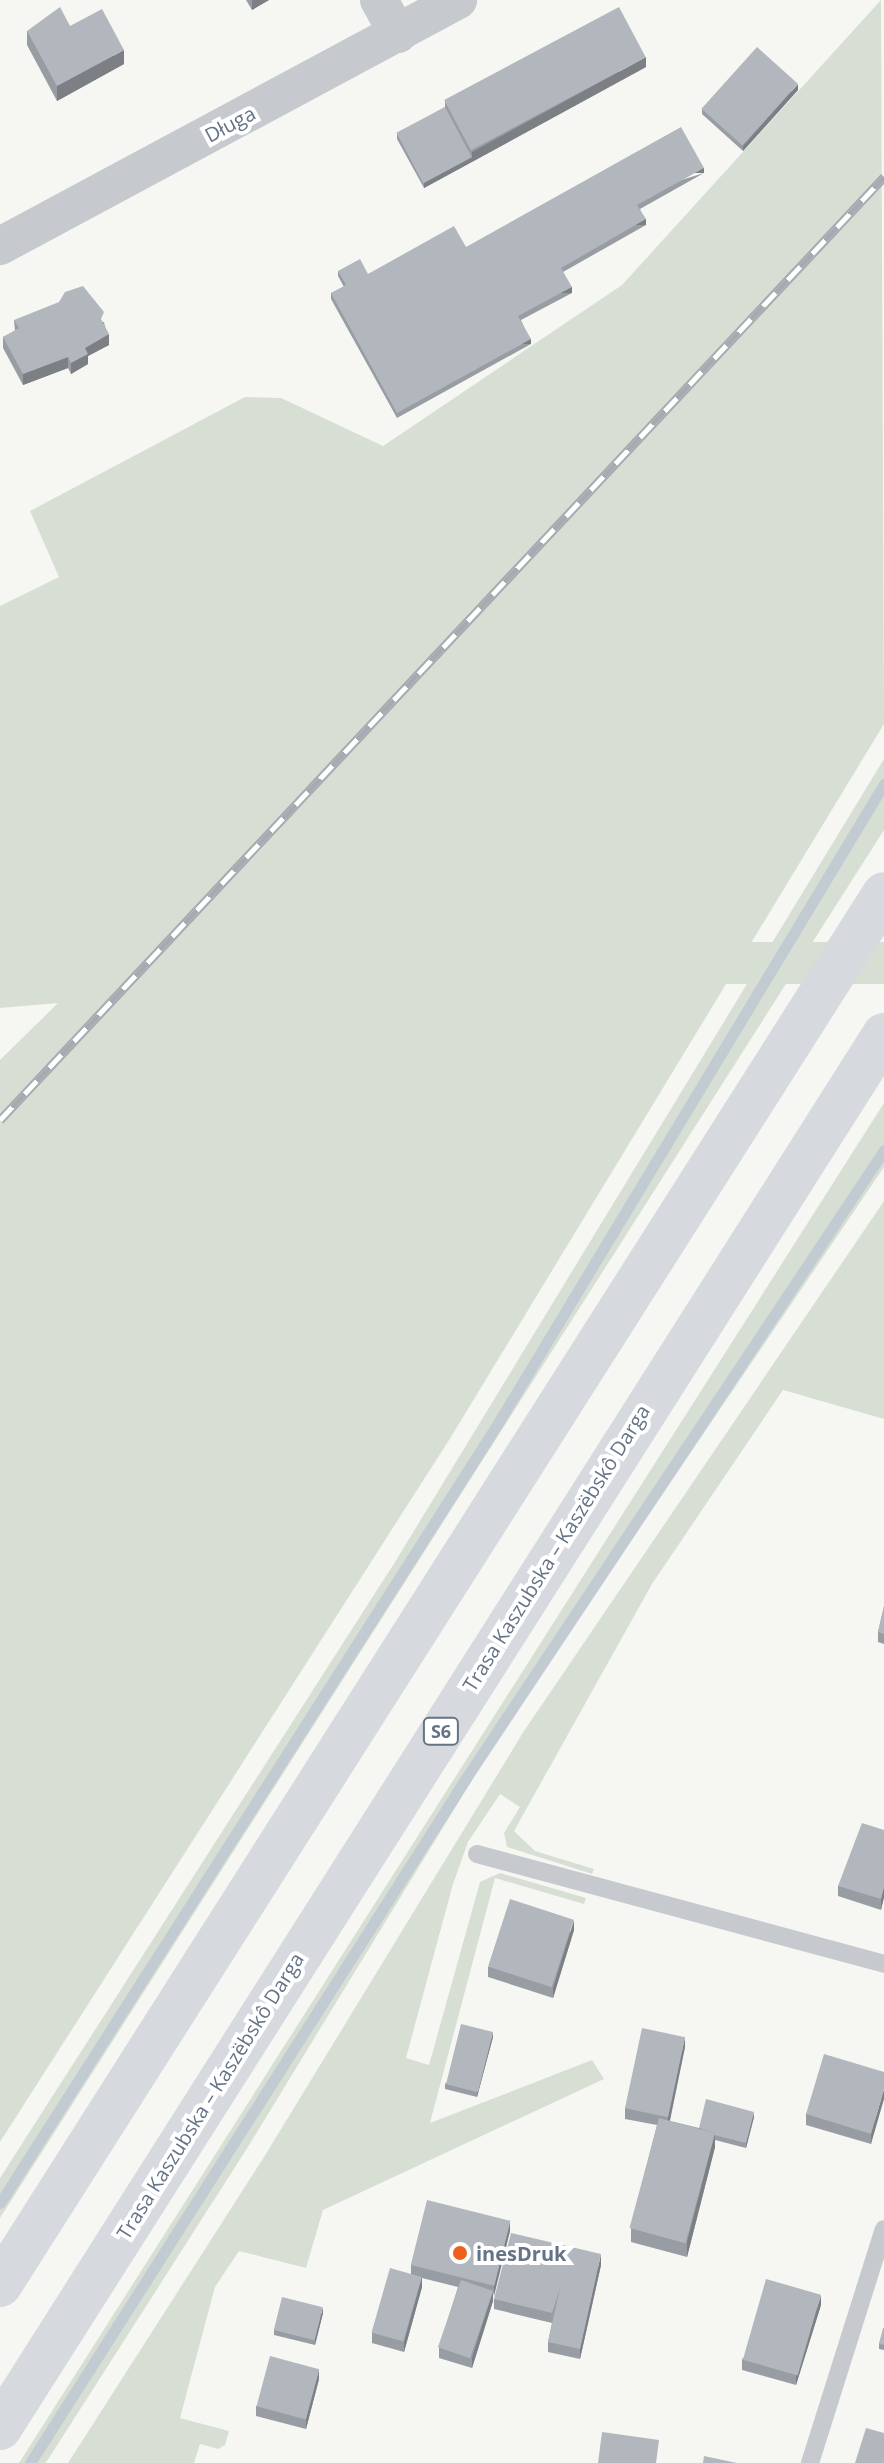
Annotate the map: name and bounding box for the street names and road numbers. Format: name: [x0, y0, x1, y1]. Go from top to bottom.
street label: Długa: [201, 101, 259, 147]
street label: Trasa Kaszubska – Kaszëbskô Darga: [458, 1400, 654, 1696]
road number: S6: [421, 1717, 461, 1745]
street label: Trasa Kaszubska – Kaszëbskô Darga: [112, 1948, 308, 2244]

